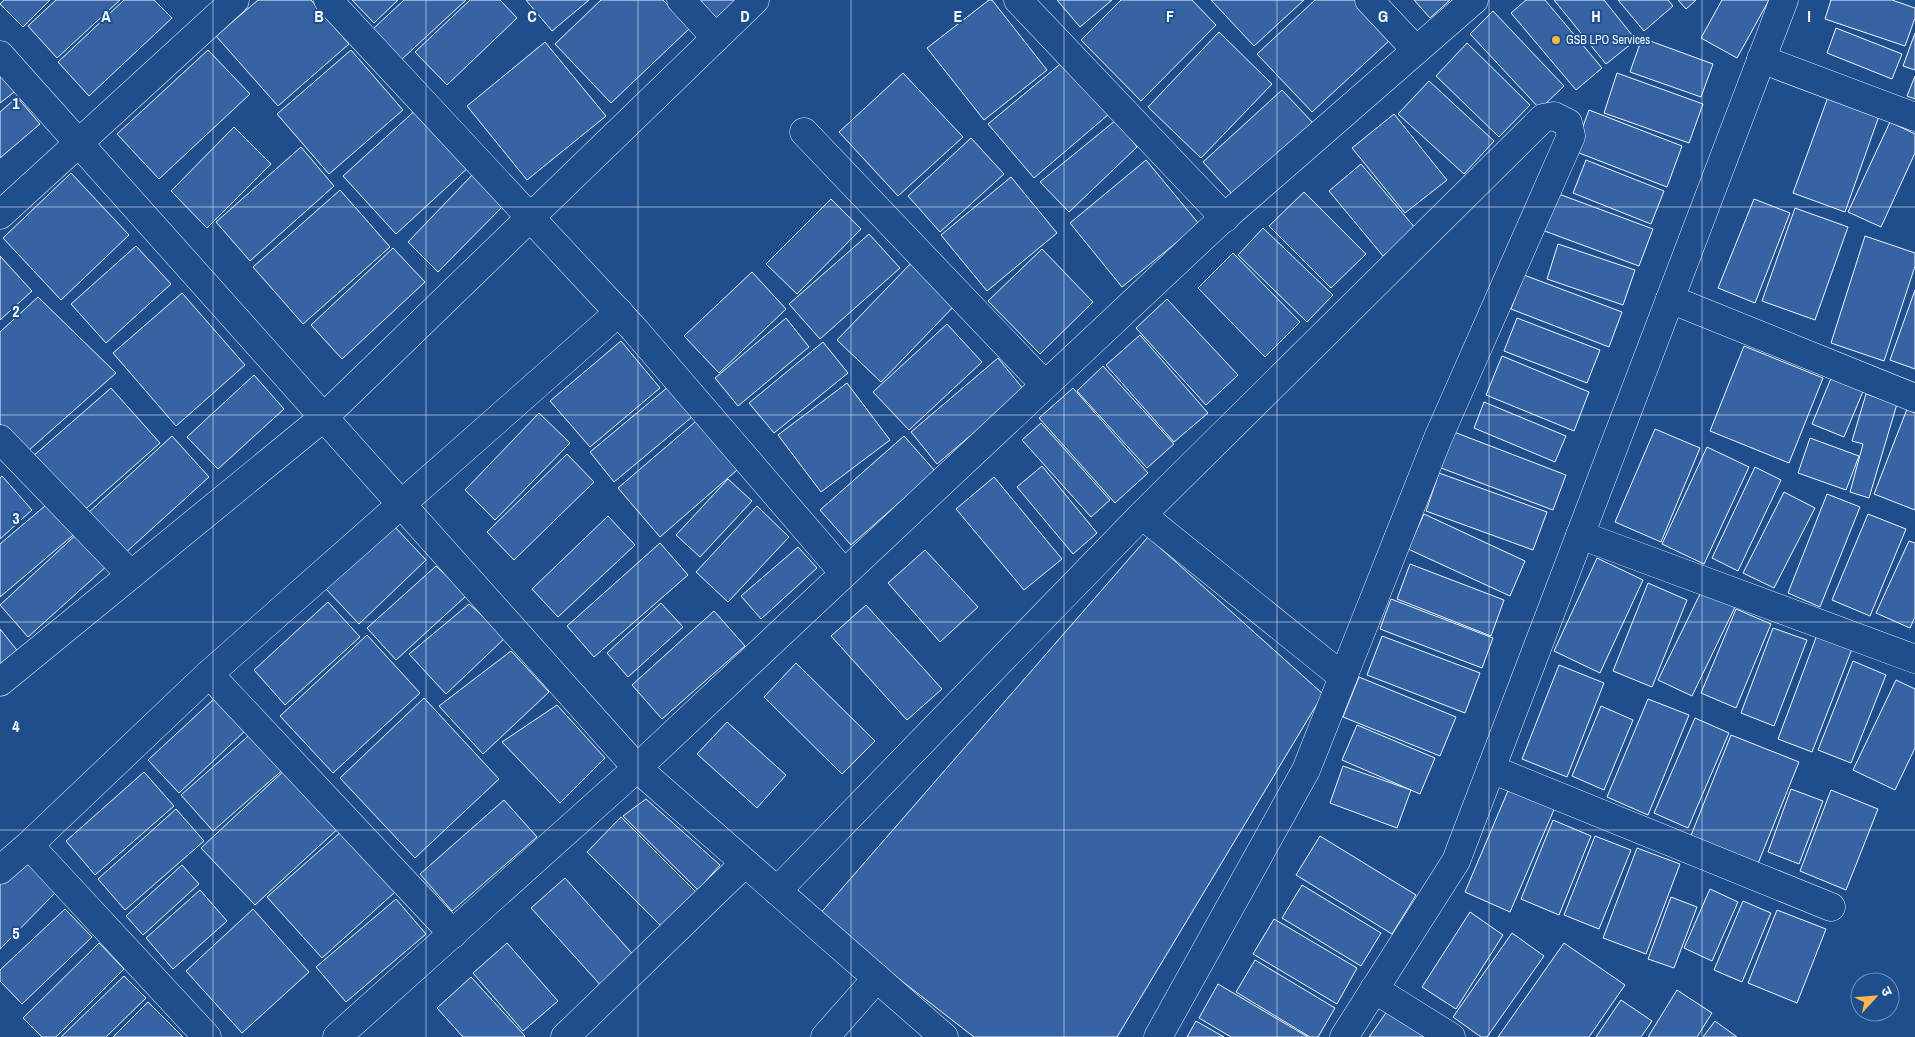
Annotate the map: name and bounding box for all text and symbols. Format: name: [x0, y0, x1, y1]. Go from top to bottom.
text: A: [101, 5, 111, 27]
text: B: [314, 5, 324, 27]
text: C: [527, 5, 537, 27]
text: D: [740, 5, 750, 27]
text: E: [954, 5, 963, 27]
text: F: [1166, 5, 1174, 27]
text: G: [1378, 5, 1388, 27]
text: H: [1591, 5, 1601, 27]
text: I: [1807, 5, 1811, 27]
place label: GSB LPO Services: [1566, 32, 1650, 48]
marker: GSB LPO Services: [1550, 34, 1562, 46]
text: 1: [12, 92, 20, 114]
text: 2: [12, 300, 20, 322]
text: 3: [12, 507, 20, 529]
text: 4: [12, 715, 20, 737]
text: 5: [12, 922, 20, 944]
north arrow: [1850, 972, 1900, 1022]
text: उ: [1877, 984, 1897, 1000]

